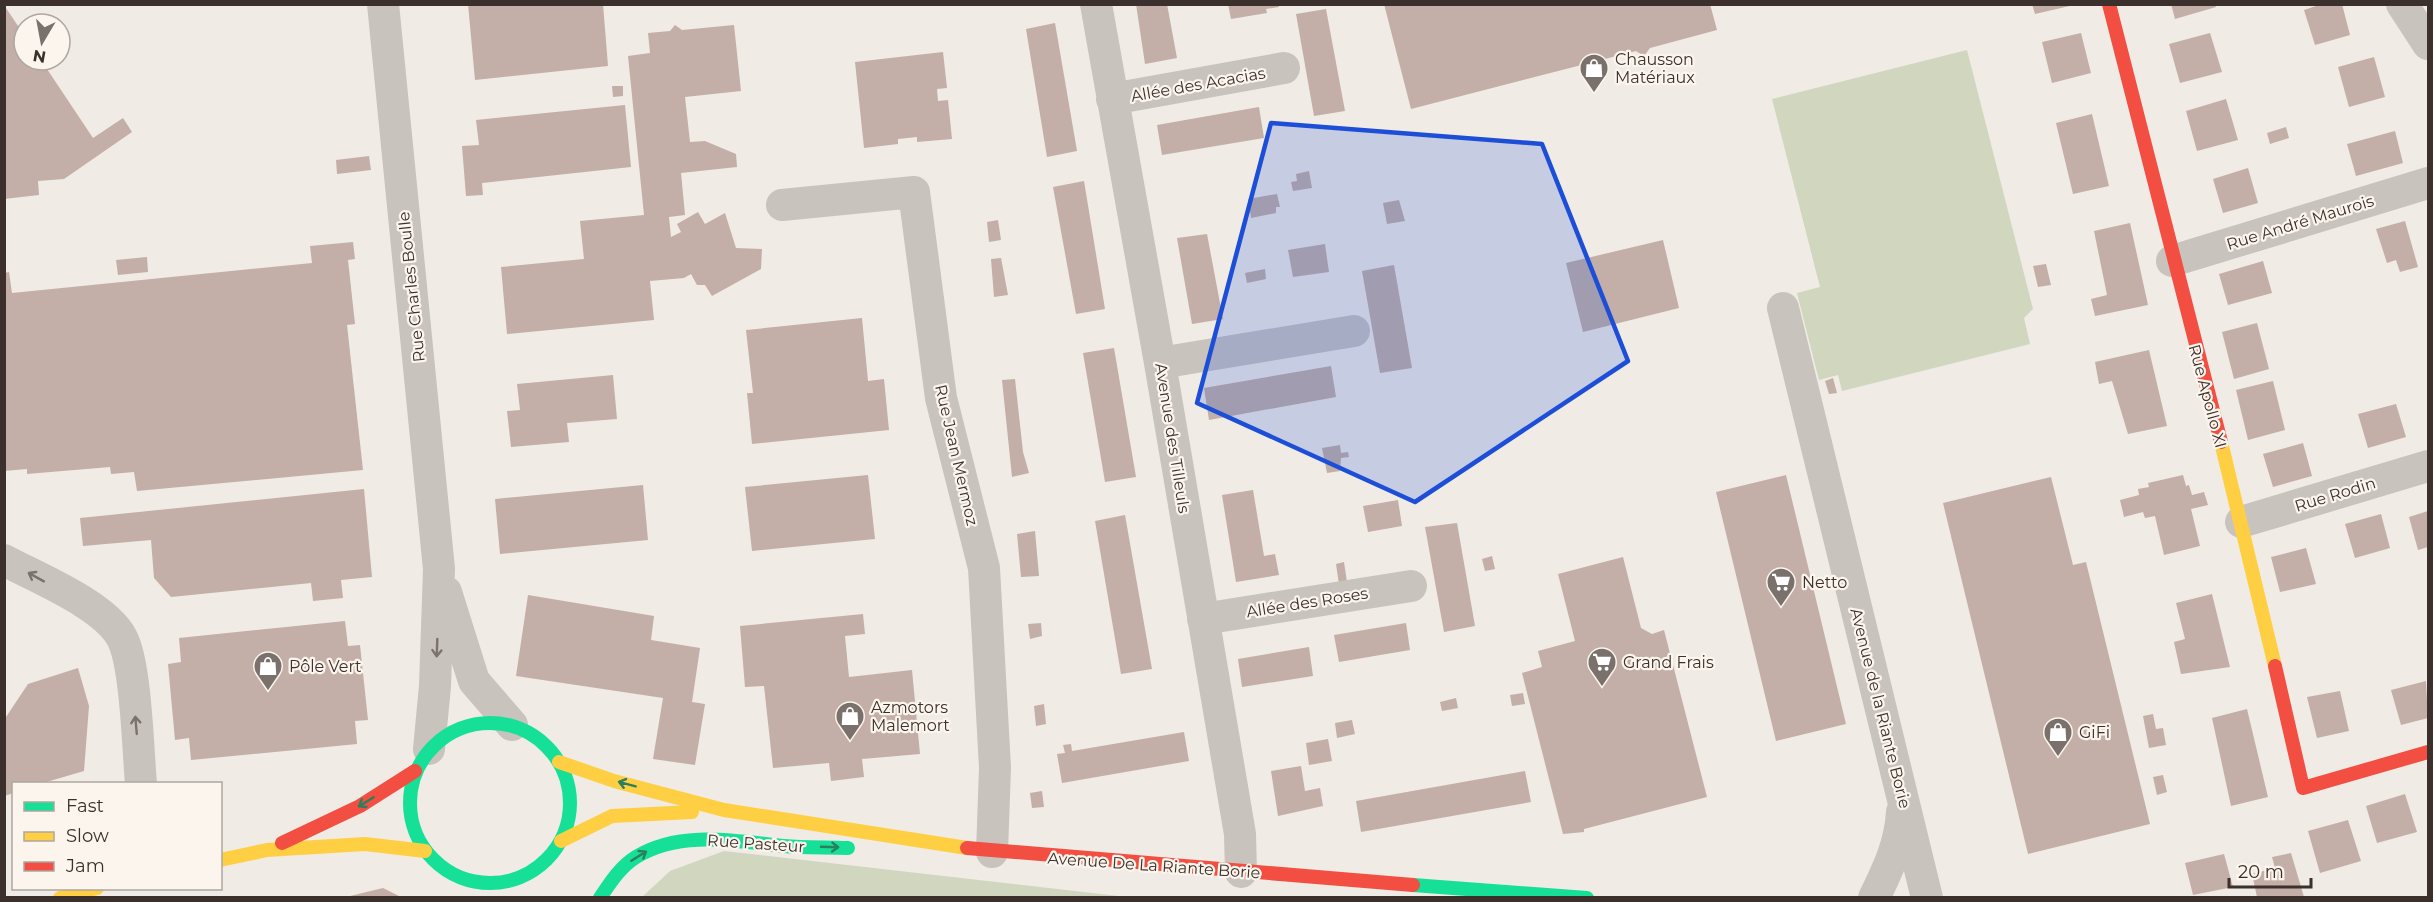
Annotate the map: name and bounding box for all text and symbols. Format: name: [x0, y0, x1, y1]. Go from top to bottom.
north arrow: [12, 12, 72, 72]
text: N: [31, 46, 48, 67]
place label: Chausson Matériaux: [1615, 50, 1695, 87]
shop icon: Chausson Matériaux: [1578, 52, 1610, 94]
street label: Allée des Acacias: [1129, 63, 1267, 106]
street label: Rue André Maurois: [2224, 191, 2376, 254]
street label: Rue Charles Boulle: [394, 211, 429, 363]
street label: Rue Apollo XI: [2185, 342, 2230, 450]
street label: Avenue des Tilleuls: [1151, 362, 1194, 515]
street label: Rue Jean Mermoz: [931, 383, 982, 528]
street label: Rue Rodin: [2292, 473, 2378, 516]
supermarket icon: Netto: [1765, 566, 1797, 608]
one-way arrow: [28, 571, 45, 583]
place label: Netto: [1802, 573, 1847, 592]
street label: Allée des Roses: [1245, 583, 1369, 621]
street label: Avenue de la Riante Borie: [1846, 606, 1915, 810]
one-way arrow: [431, 637, 442, 657]
supermarket icon: Grand Frais: [1586, 646, 1618, 688]
shop icon: Pôle Vert: [252, 650, 284, 692]
place label: Grand Frais: [1623, 653, 1714, 672]
place label: Pôle Vert: [289, 657, 362, 676]
place label: Azmotors Malemort: [871, 698, 950, 735]
shop icon: Azmotors Malemort: [834, 700, 866, 742]
one-way arrow: [130, 716, 141, 736]
shop icon: GiFi: [2042, 716, 2074, 758]
place label: GiFi: [2079, 723, 2110, 742]
one-way arrow: [618, 778, 637, 789]
legend: [12, 782, 222, 890]
text: Fast: [66, 795, 104, 817]
one-way arrow: [358, 797, 375, 809]
text: Slow: [66, 825, 109, 847]
street label: Rue Pasteur: [707, 831, 805, 856]
one-way arrow: [820, 842, 840, 853]
one-way arrow: [630, 849, 647, 861]
street label: Avenue De La Riante Borie: [1047, 849, 1261, 882]
scale bar: [2229, 851, 2312, 889]
text: Jam: [65, 855, 105, 877]
text: 20 m: [2238, 861, 2284, 883]

